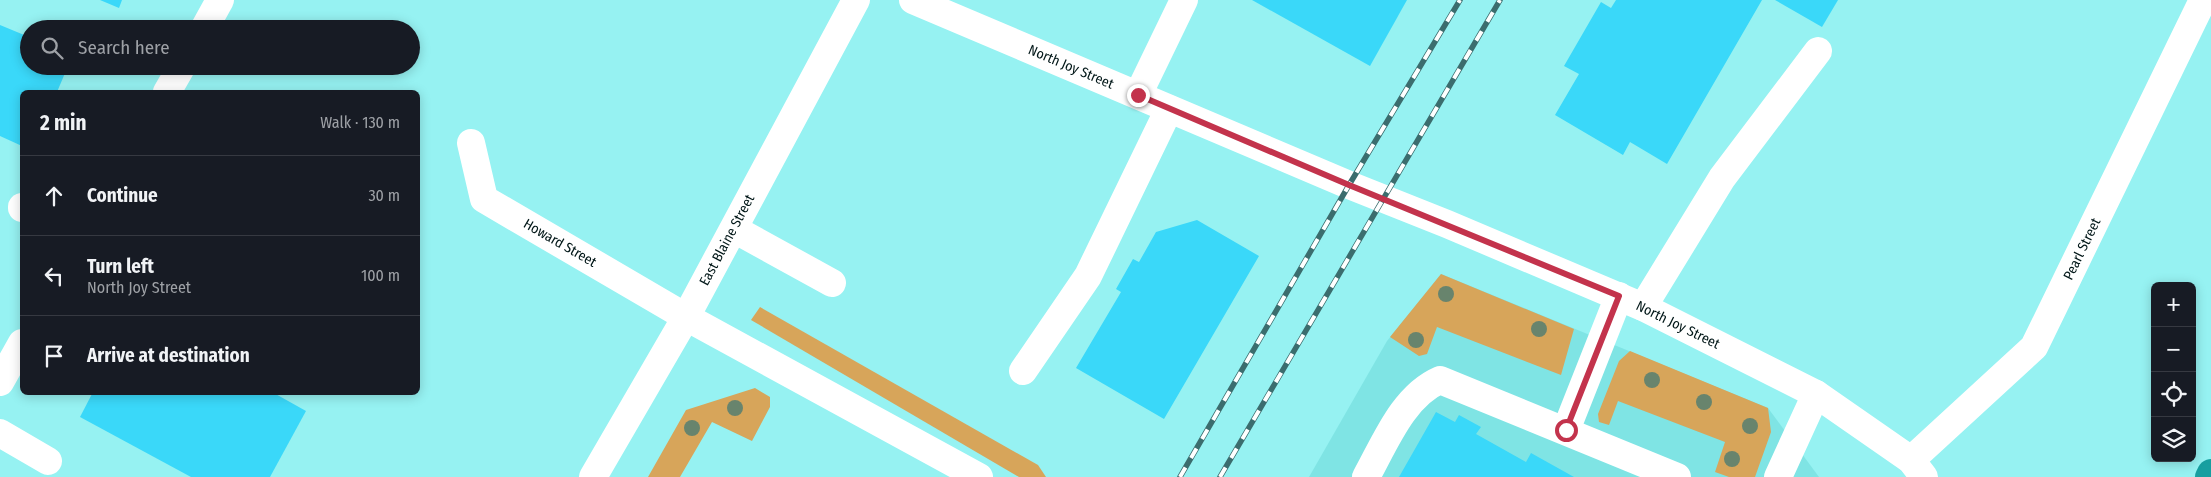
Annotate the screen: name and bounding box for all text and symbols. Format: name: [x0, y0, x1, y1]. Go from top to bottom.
search box: [20, 20, 420, 75]
icon: search: [38, 34, 66, 62]
text: Search here: [78, 36, 170, 59]
street label: North Joy Street: [1026, 41, 1117, 93]
route end: [1127, 84, 1150, 107]
text: 2 min: [40, 110, 87, 136]
text: Walk · 130 m: [320, 113, 400, 132]
icon: ahead: [40, 182, 68, 210]
text: Continue: [87, 184, 158, 207]
text: 30 m: [368, 186, 400, 205]
street label: East Blaine Street: [696, 191, 758, 288]
street label: Howard Street: [520, 215, 600, 271]
street label: Pearl Street: [2060, 215, 2104, 283]
text: Turn left: [87, 255, 154, 278]
icon: left: [40, 262, 68, 290]
text: 100 m: [361, 266, 400, 285]
text: North Joy Street: [87, 278, 191, 297]
map controls: [2151, 282, 2196, 462]
button: +: [2151, 282, 2196, 327]
street label: North Joy Street: [1633, 297, 1723, 353]
button: −: [2151, 327, 2196, 372]
icon: arrive: [40, 342, 68, 370]
text: Arrive at destination: [87, 344, 250, 367]
button: locate: [2151, 372, 2196, 417]
button: layers: [2151, 417, 2196, 462]
route start: [1555, 419, 1578, 442]

